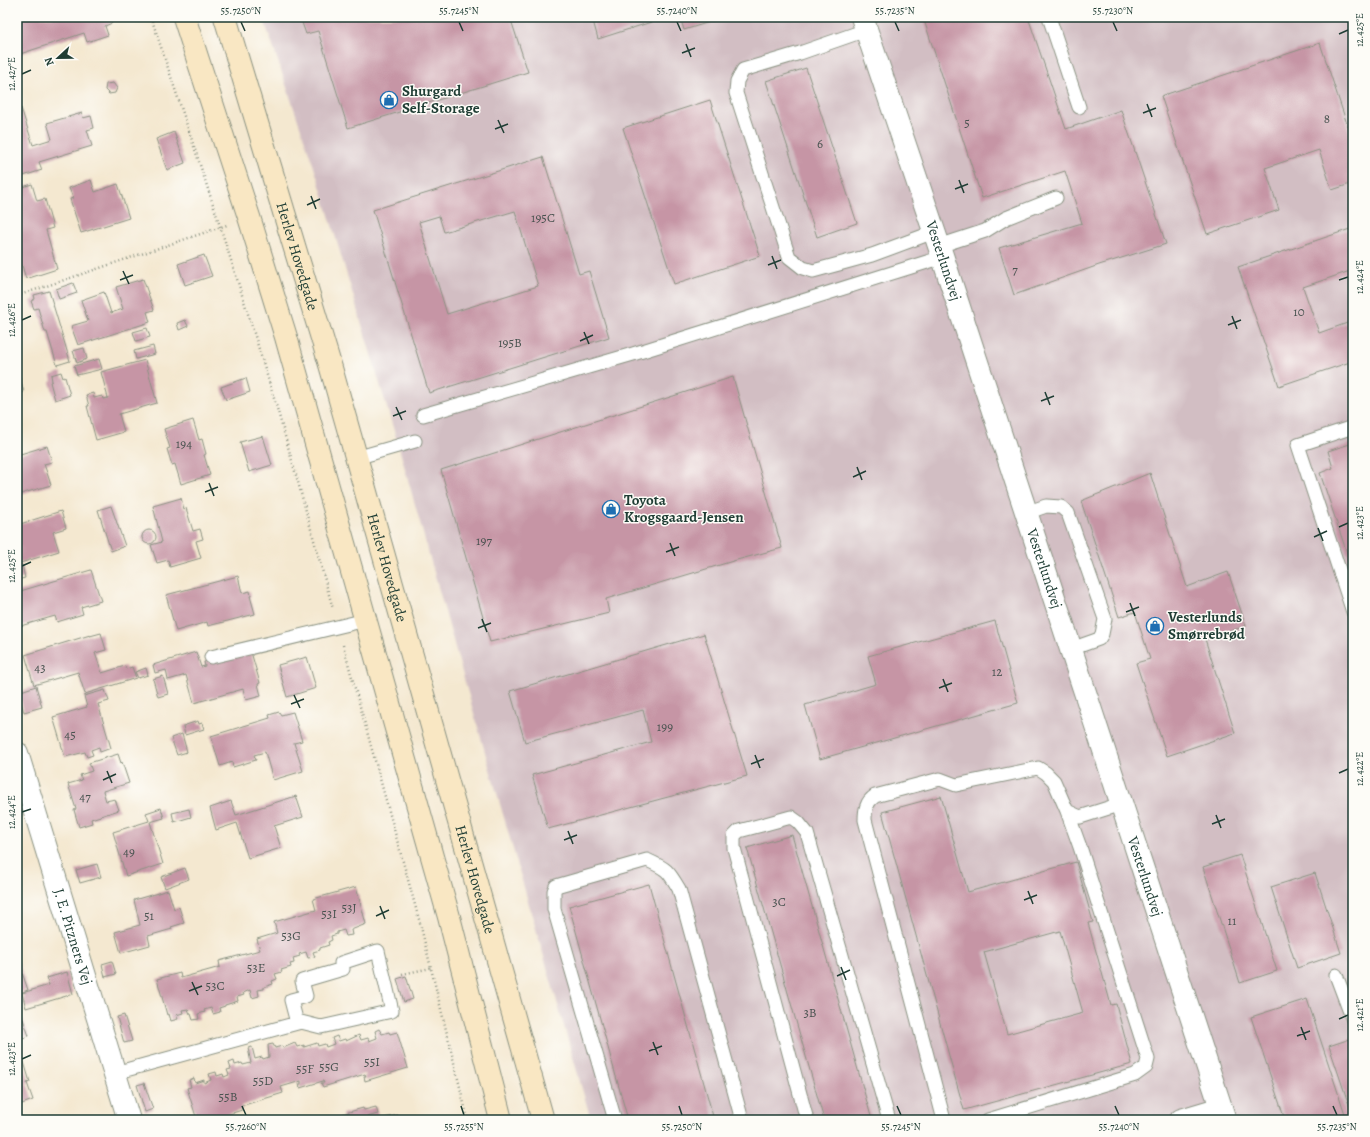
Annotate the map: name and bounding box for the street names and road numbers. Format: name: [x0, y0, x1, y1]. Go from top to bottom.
street label: Herlev Hovedgade: [271, 200, 323, 313]
street label: Vesterlundvej: [921, 217, 966, 303]
street label: Herlev Hovedgade: [362, 511, 412, 625]
street label: Vesterlundvej: [1022, 525, 1067, 611]
street label: Herlev Hovedgade: [450, 823, 500, 936]
street label: Vesterlundvej: [1123, 833, 1168, 919]
street label: J. E. Pitzners Vej: [49, 886, 97, 987]

